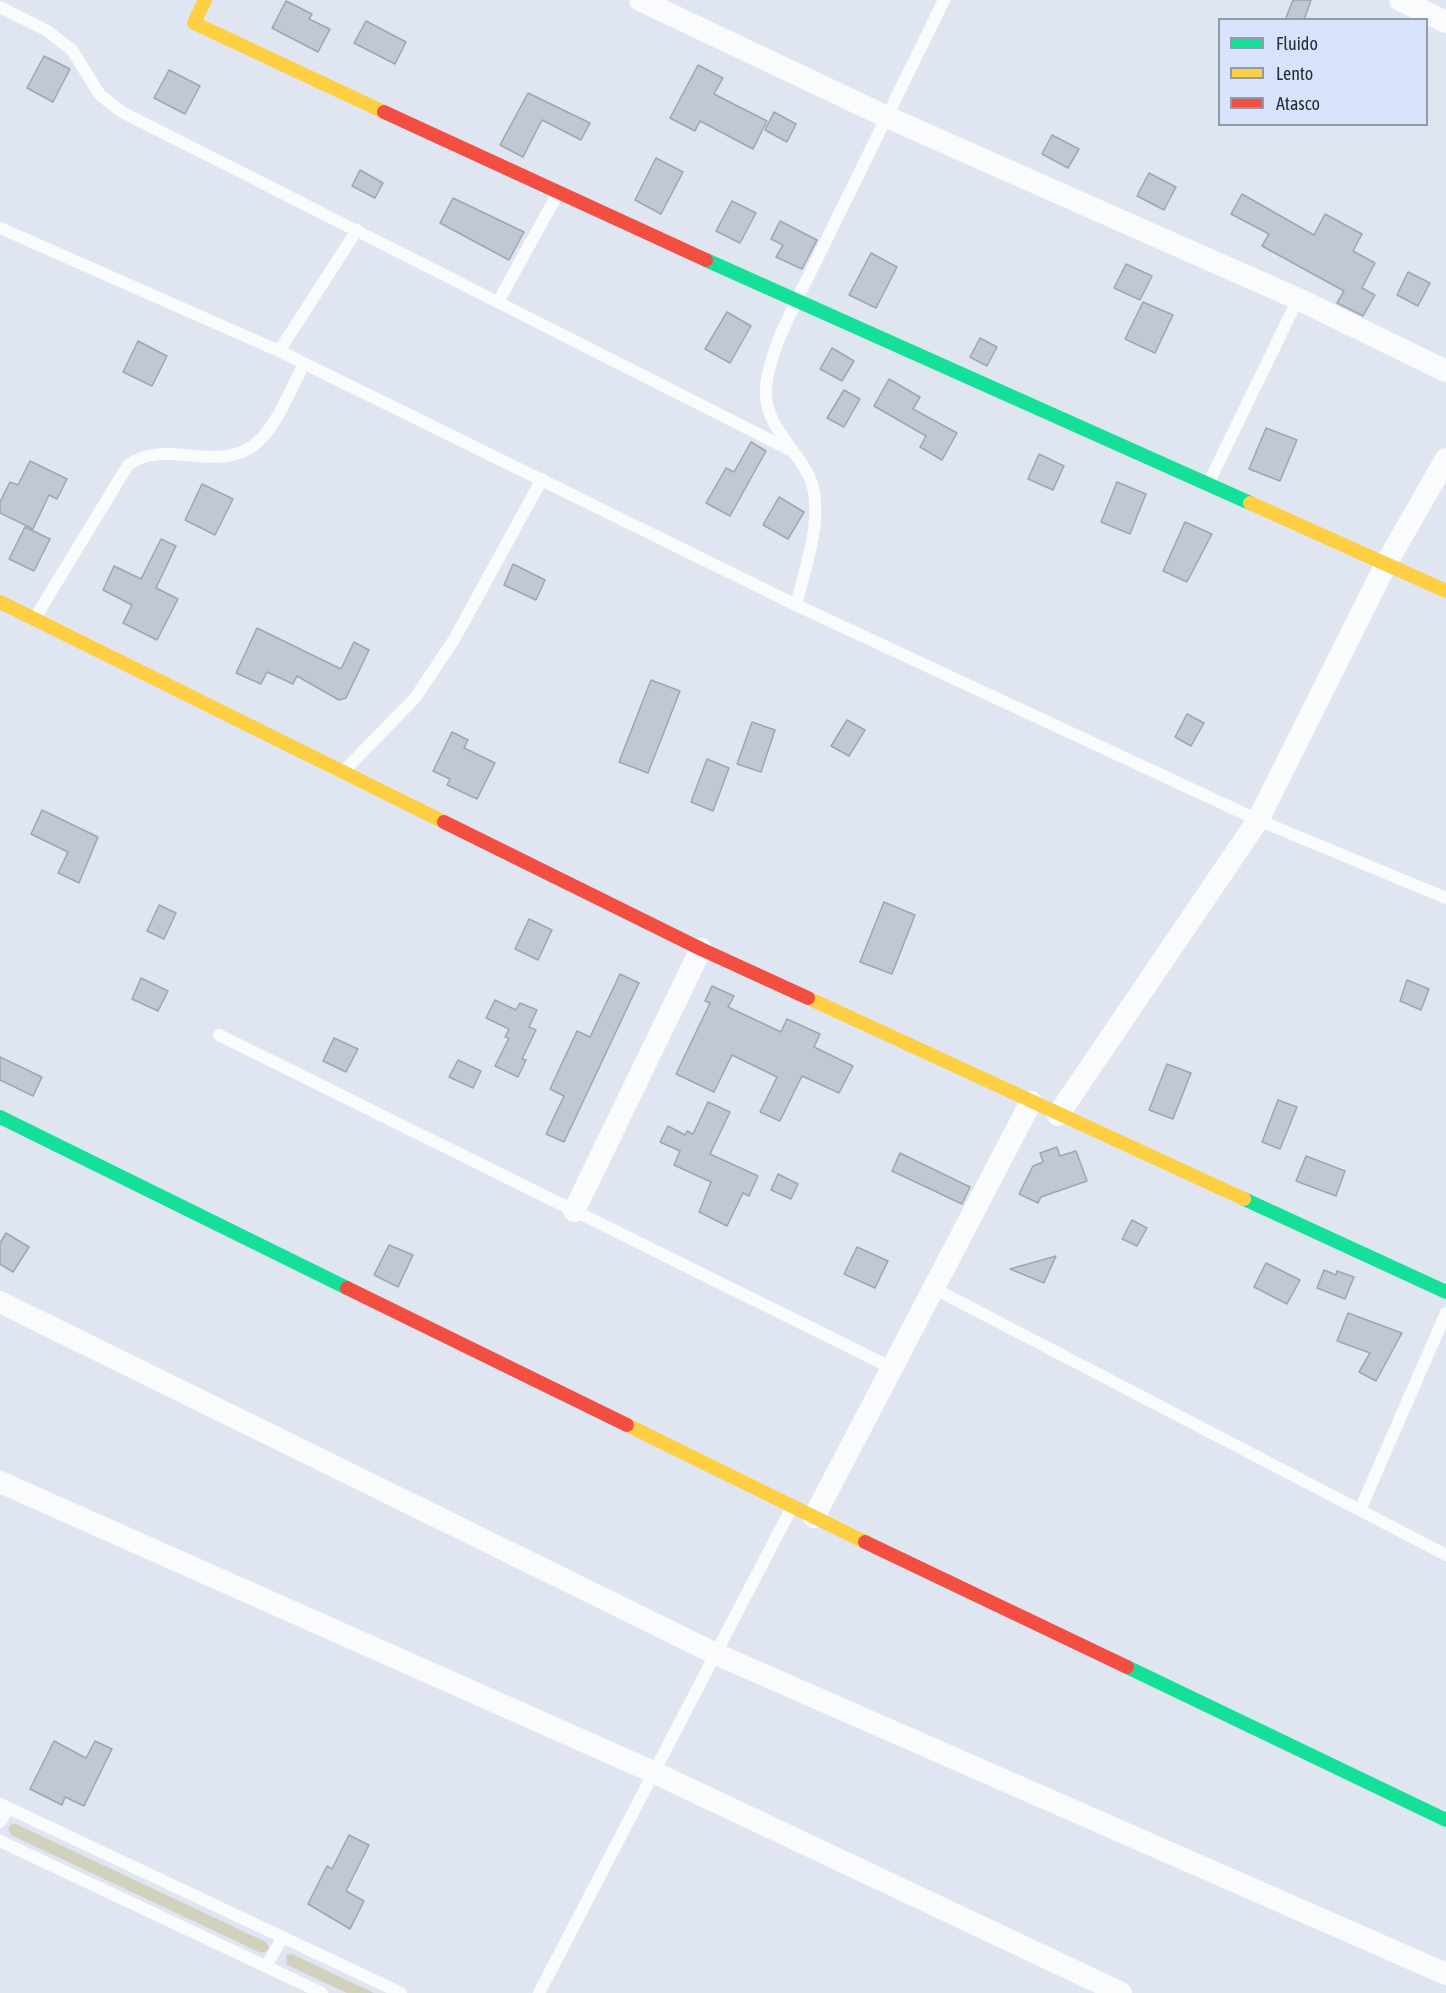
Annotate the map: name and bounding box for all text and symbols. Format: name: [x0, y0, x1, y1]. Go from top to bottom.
legend: [1218, 18, 1428, 126]
text: Fluido: [1276, 33, 1318, 54]
text: Lento: [1276, 63, 1313, 84]
text: Atasco: [1276, 93, 1320, 114]

